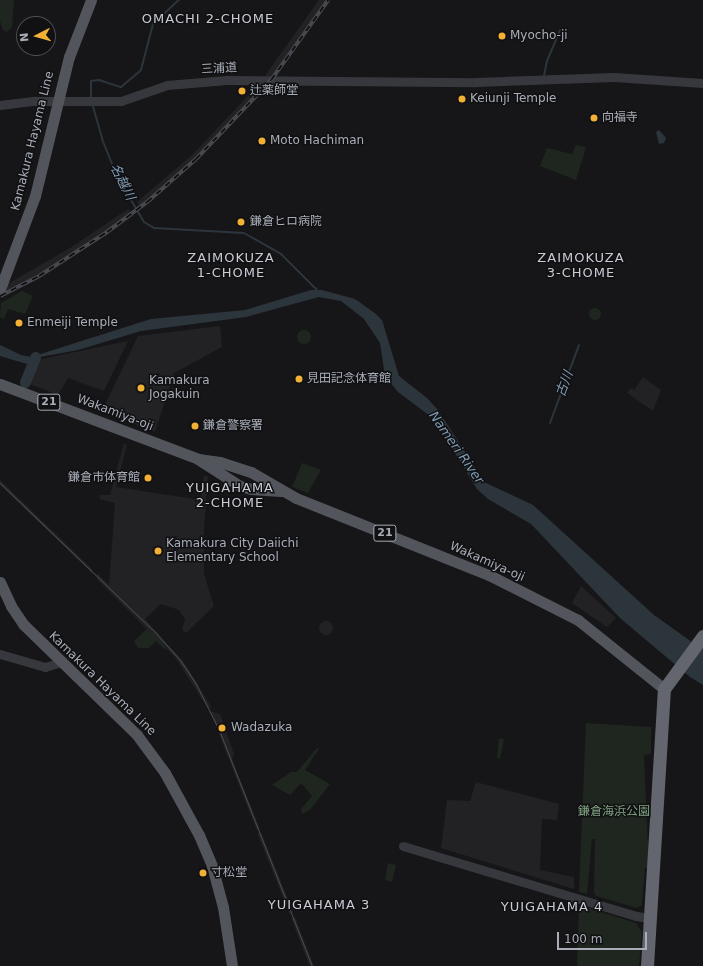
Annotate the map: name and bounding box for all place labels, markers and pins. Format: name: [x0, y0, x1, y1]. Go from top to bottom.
place label: Myocho-ji: [510, 29, 568, 43]
marker: Myocho-ji: [497, 31, 507, 41]
place label: 辻薬師堂: [250, 84, 298, 98]
marker: 辻薬師堂: [237, 86, 247, 96]
place label: Keiunji Temple: [470, 92, 556, 106]
marker: Keiunji Temple: [457, 94, 467, 104]
place label: 向福寺: [602, 111, 638, 125]
marker: 向福寺: [589, 113, 599, 123]
place label: Moto Hachiman: [270, 134, 364, 148]
marker: Moto Hachiman: [257, 136, 267, 146]
place label: 鎌倉ヒロ病院: [250, 215, 322, 229]
marker: 鎌倉ヒロ病院: [235, 216, 247, 228]
place label: Enmeiji Temple: [27, 316, 118, 330]
marker: Enmeiji Temple: [14, 318, 24, 328]
place label: 見田記念体育館: [307, 372, 391, 386]
place label: Kamakura Jogakuin: [149, 374, 210, 402]
marker: 見田記念体育館: [294, 374, 304, 384]
marker: Kamakura Jogakuin: [136, 383, 146, 393]
place label: 鎌倉警察署: [203, 419, 263, 433]
marker: 鎌倉警察署: [190, 421, 200, 431]
place label: 鎌倉市体育館: [68, 471, 140, 485]
marker: 鎌倉市体育館: [143, 473, 153, 483]
place label: Kamakura City Daiichi Elementary School: [166, 537, 298, 565]
marker: Kamakura City Daiichi Elementary School: [153, 546, 163, 556]
place label: Wadazuka: [231, 721, 292, 735]
marker: Wadazuka: [216, 722, 228, 734]
place label: 寸松堂: [211, 866, 247, 880]
marker: 寸松堂: [198, 868, 208, 878]

